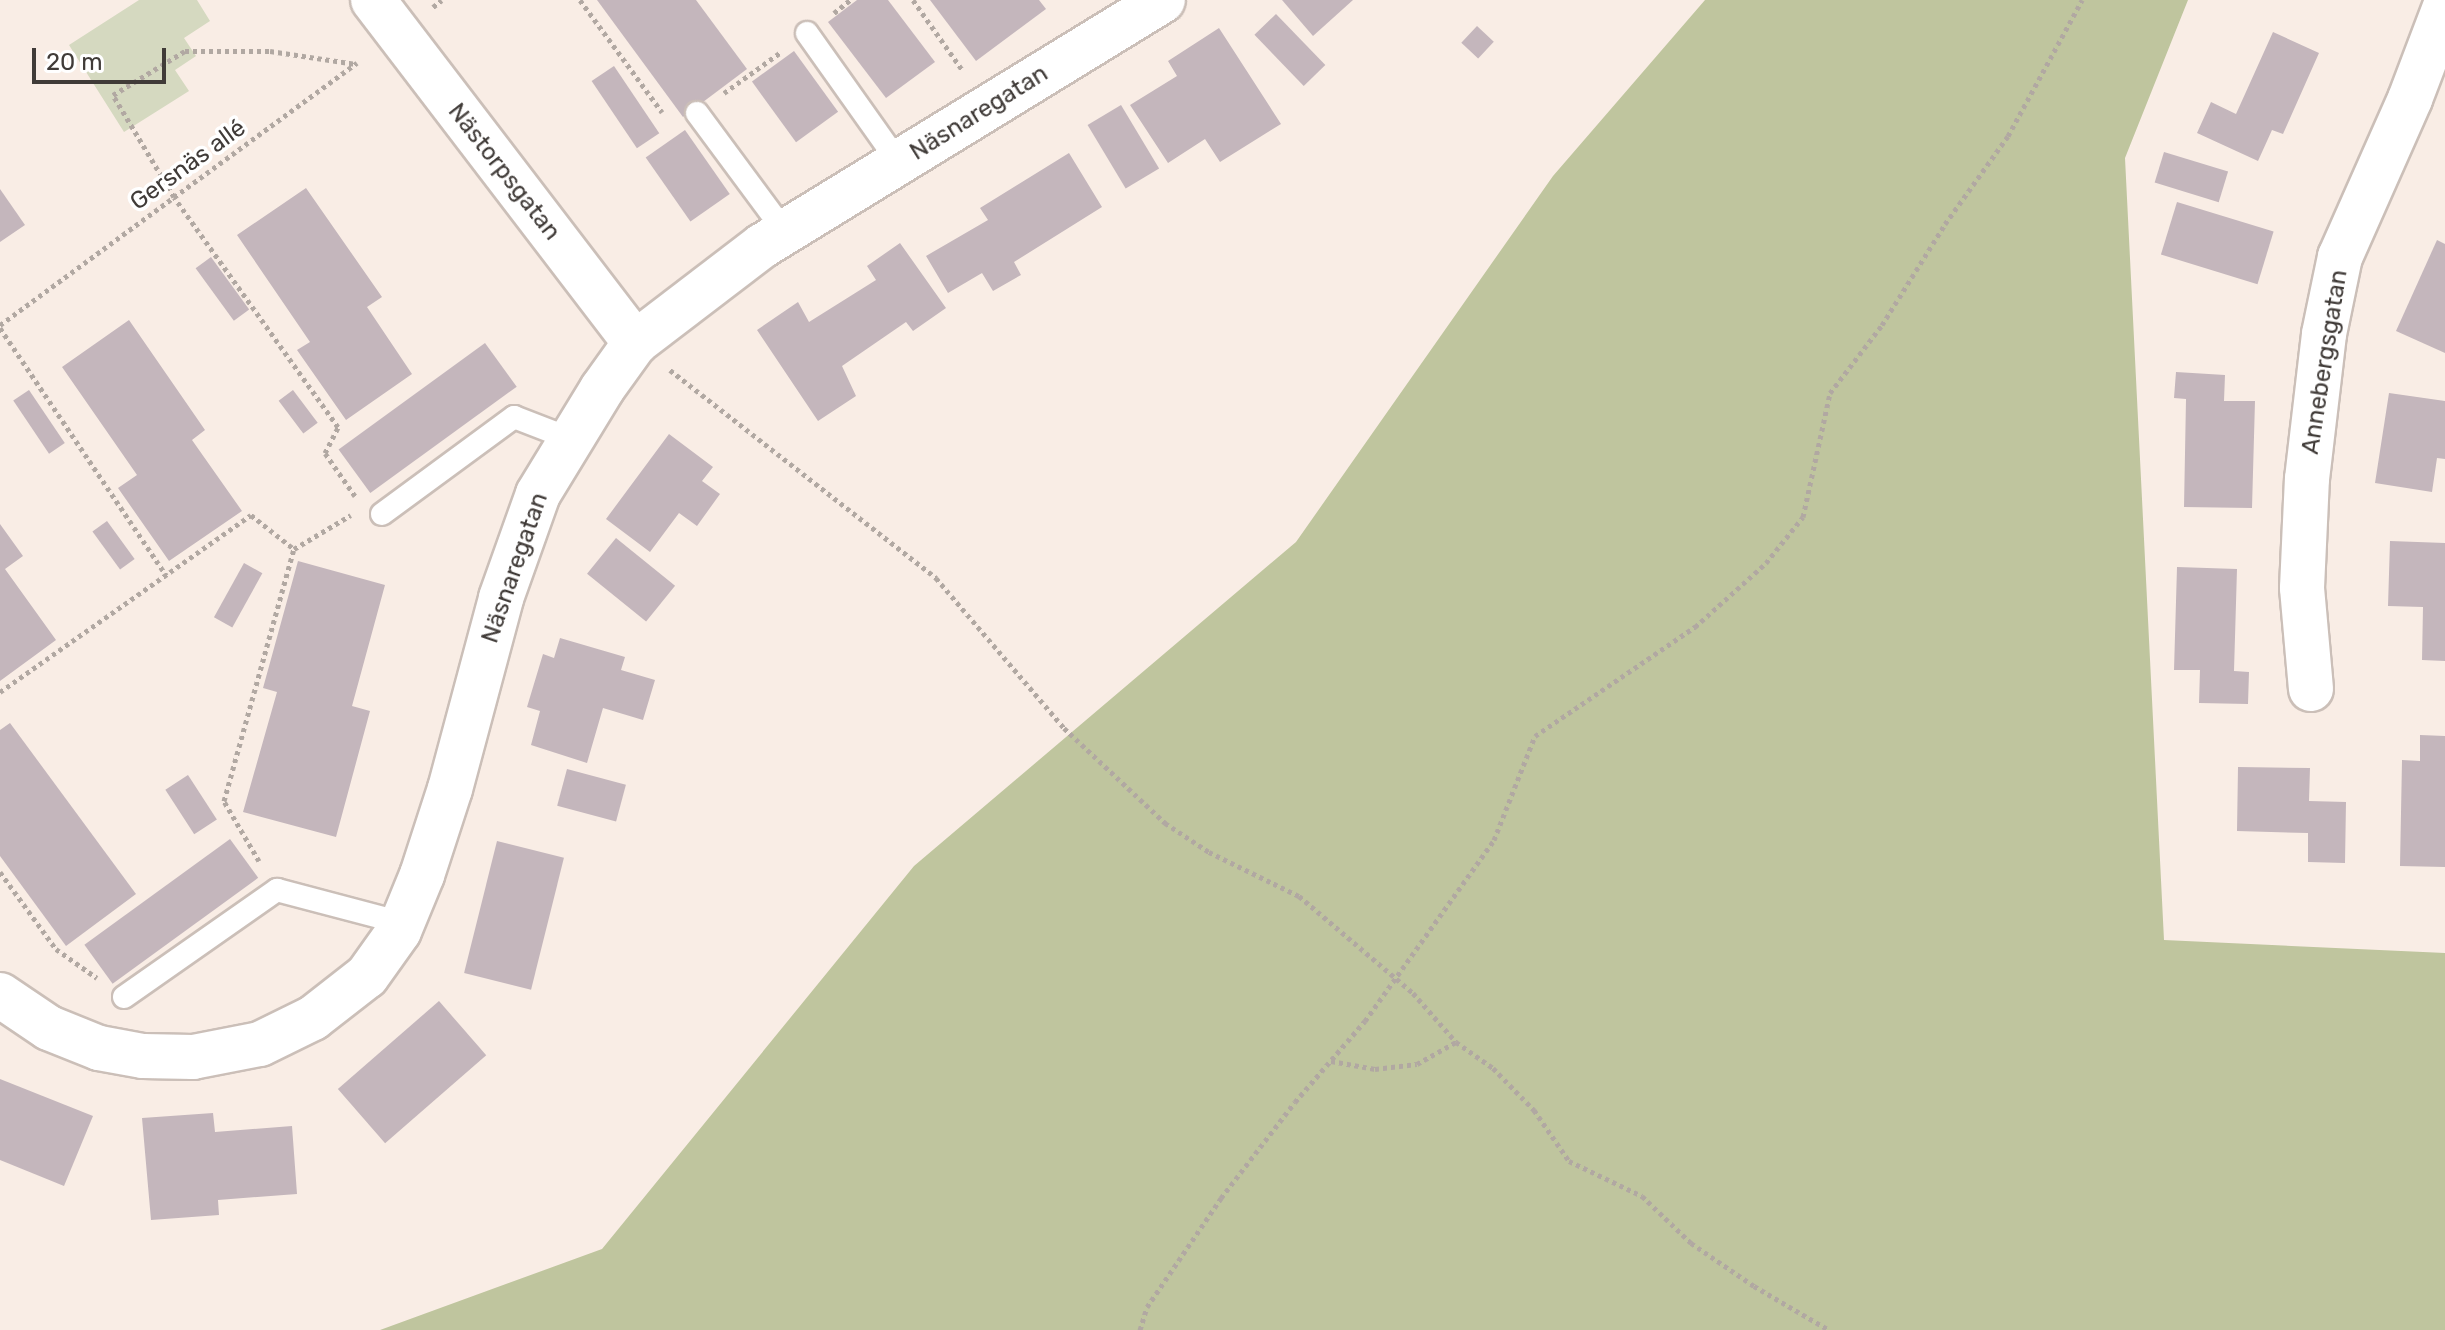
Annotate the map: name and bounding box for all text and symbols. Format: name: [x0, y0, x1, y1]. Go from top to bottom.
scale bar: [36, 32, 170, 82]
text: 20 m: [46, 48, 103, 76]
street label: Näsnaregatan: [905, 59, 1053, 167]
street label: Nästorpsgatan: [442, 98, 566, 246]
street label: Gersnäs allé: [125, 114, 251, 216]
street label: Annebergsgatan: [2296, 268, 2354, 456]
street label: Näsnaregatan: [476, 489, 554, 647]

